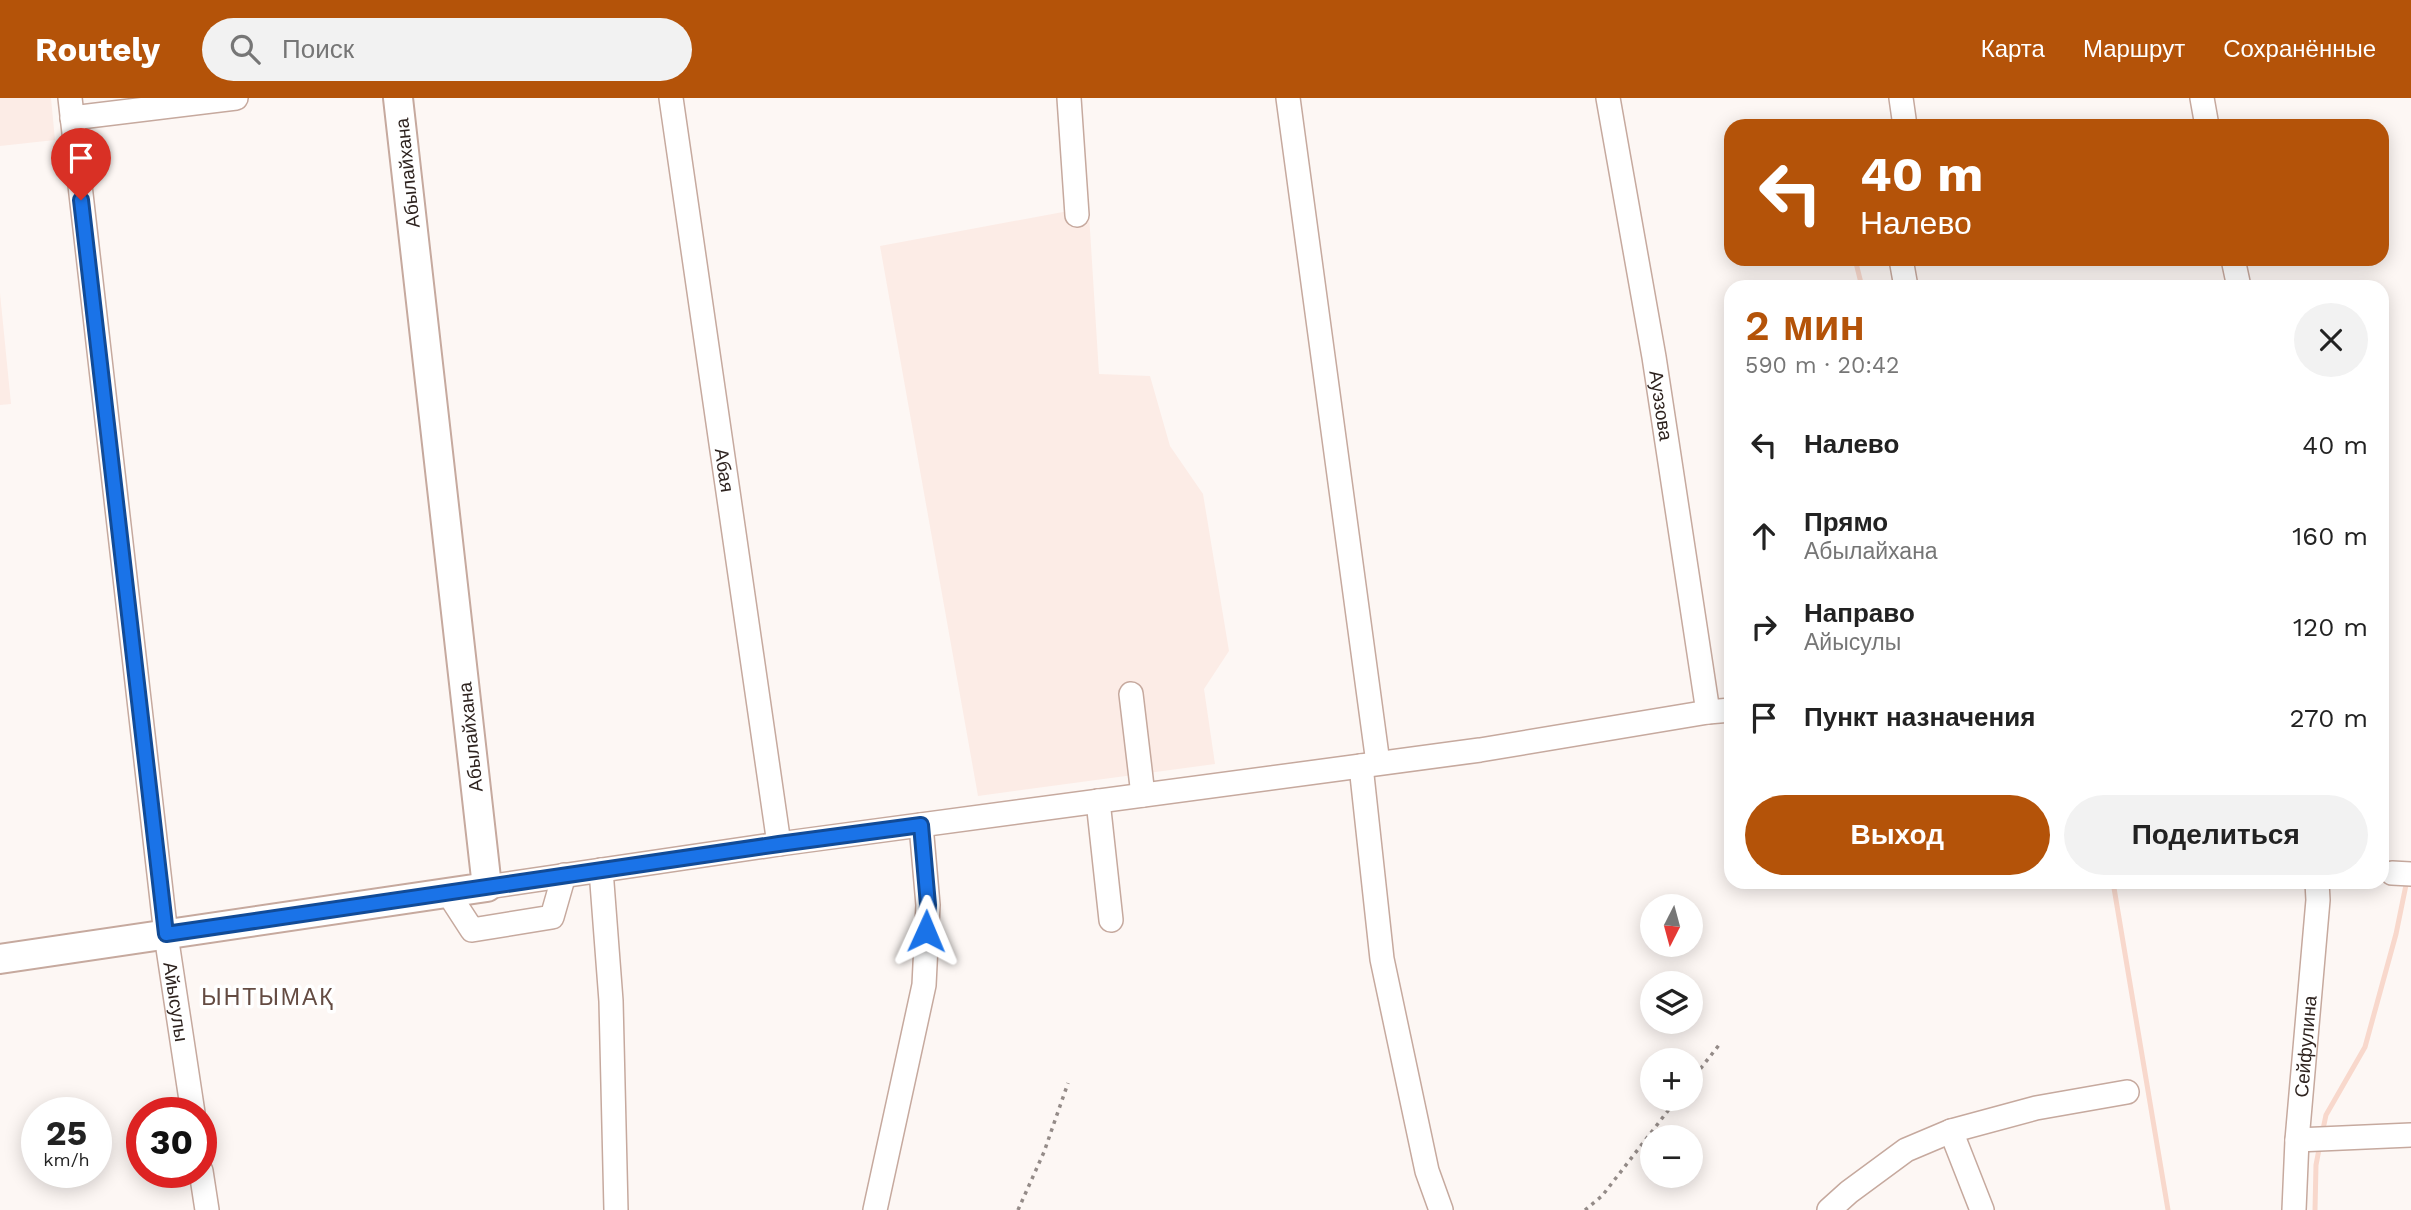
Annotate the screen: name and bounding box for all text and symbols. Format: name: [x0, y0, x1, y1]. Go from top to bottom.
search box: [202, 18, 692, 81]
text: Routely: [35, 30, 160, 69]
icon: search: [226, 30, 264, 68]
text: Поиск: [282, 34, 354, 64]
text: Карта: [1981, 35, 2045, 63]
text: Маршрут: [2083, 35, 2185, 63]
text: Сохранённые: [2223, 35, 2376, 63]
street label: Абылайхана: [390, 116, 425, 229]
pin: [51, 128, 111, 200]
icon: arrive: [62, 139, 100, 177]
text: 40 m: [1860, 145, 1983, 203]
icon: left: [1745, 147, 1836, 238]
text: Налево: [1860, 204, 1972, 242]
text: 2 мин: [1745, 301, 1865, 350]
button: close: [2294, 303, 2368, 377]
text: 590 m · 20:42: [1745, 352, 1900, 379]
street label: Ауэзова: [1644, 369, 1678, 443]
icon: left: [1745, 426, 1783, 464]
text: Налево: [1804, 429, 1899, 459]
text: 40 m: [2302, 430, 2368, 460]
street label: Абая: [710, 447, 739, 494]
text: Прямо: [1804, 507, 1888, 537]
icon: ahead: [1745, 517, 1783, 555]
text: 160 m: [2292, 521, 2368, 551]
text: Абылайхана: [1804, 538, 1938, 565]
text: Направо: [1804, 598, 1915, 628]
icon: right: [1745, 608, 1783, 646]
text: 120 m: [2293, 612, 2368, 642]
text: Айысулы: [1804, 629, 1901, 656]
street label: Абылайхана: [453, 680, 488, 793]
icon: arrive: [1745, 699, 1783, 737]
text: Пункт назначения: [1804, 702, 2035, 732]
text: 270 m: [2289, 703, 2368, 733]
button: Выход: [1745, 795, 2050, 875]
button: Поделиться: [2064, 795, 2368, 875]
position arrow: [889, 894, 963, 968]
north arrow: [1640, 894, 1703, 957]
map controls: [1640, 894, 1703, 1188]
street label: Айысулы: [158, 960, 193, 1043]
button: layers: [1640, 971, 1703, 1034]
district label: ЫНТЫМАҚ: [201, 984, 335, 1011]
street label: Сейфулина: [2290, 994, 2322, 1098]
button: +: [1640, 1048, 1703, 1111]
speed limit sign: 30: [126, 1097, 217, 1188]
text: 25: [46, 1112, 87, 1154]
button: −: [1640, 1125, 1703, 1188]
text: km/h: [43, 1149, 90, 1170]

